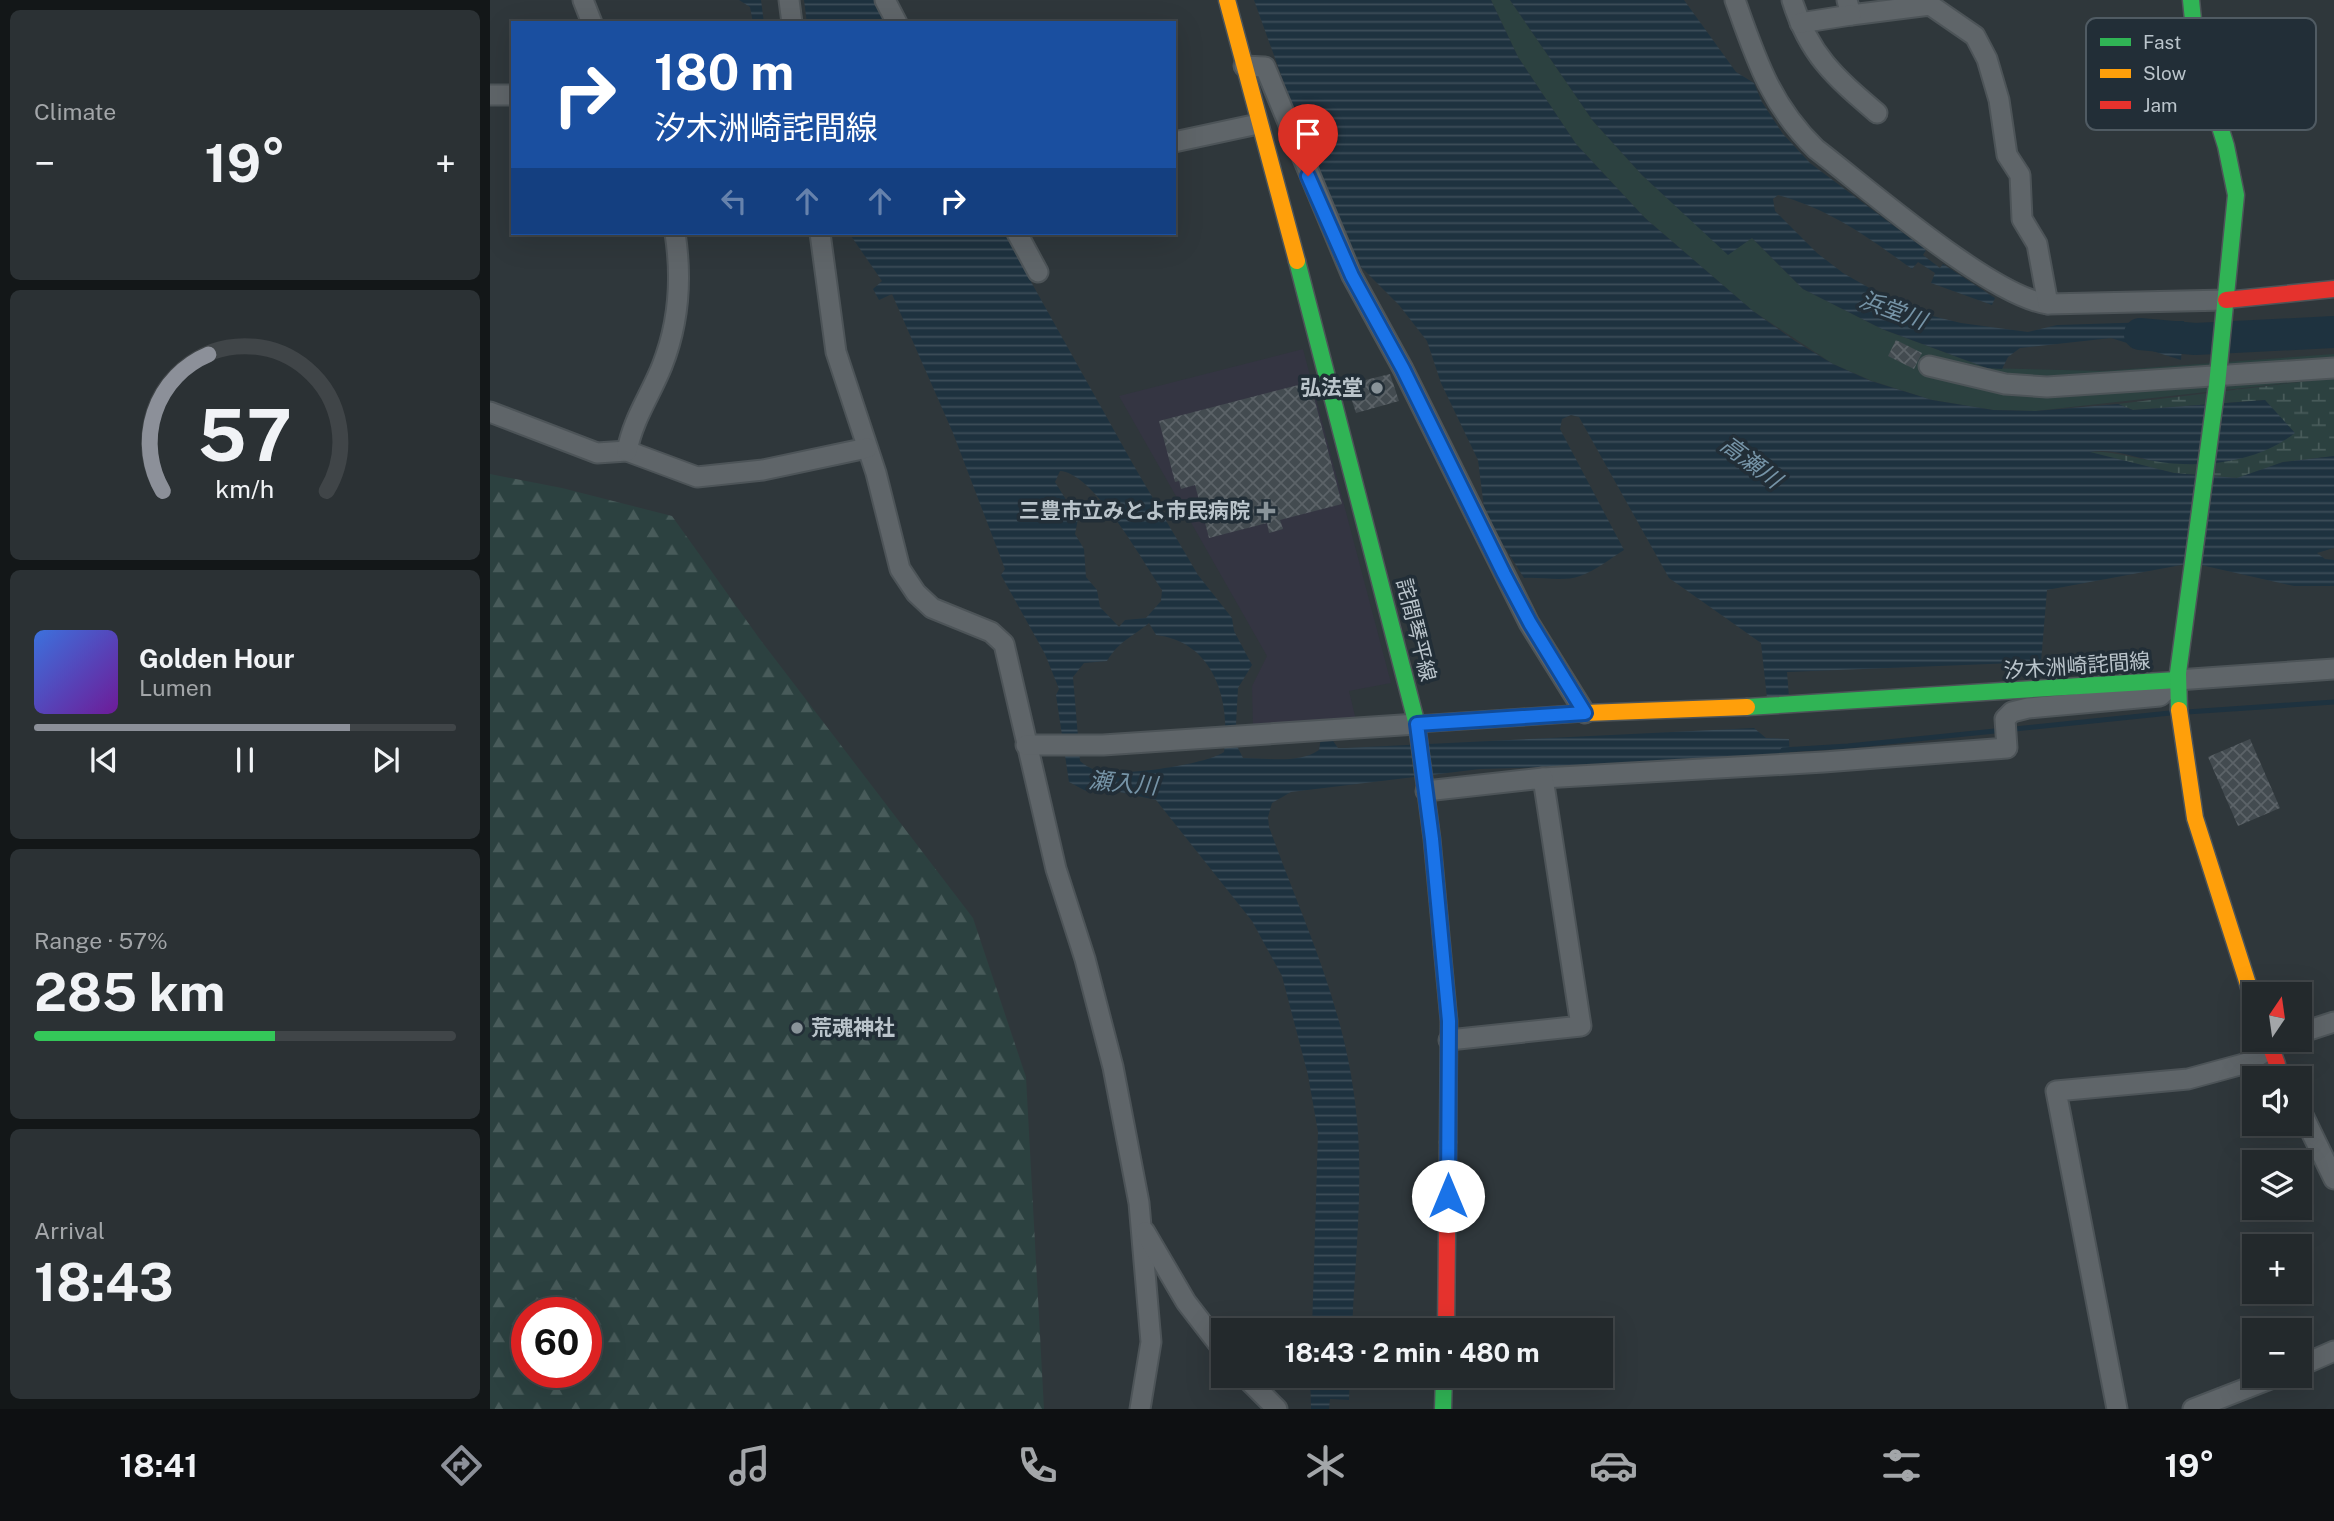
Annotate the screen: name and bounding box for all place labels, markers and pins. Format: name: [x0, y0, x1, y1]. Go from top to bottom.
pin: [1278, 104, 1338, 176]
place label: 弘法堂: [1300, 375, 1363, 400]
marker: 弘法堂: [1369, 380, 1385, 396]
place label: 三豊市立みとよ市民病院: [1019, 498, 1250, 523]
marker: 三豊市立みとよ市民病院: [1256, 501, 1276, 521]
place label: 荒魂神社: [811, 1015, 895, 1040]
marker: 荒魂神社: [789, 1020, 805, 1036]

